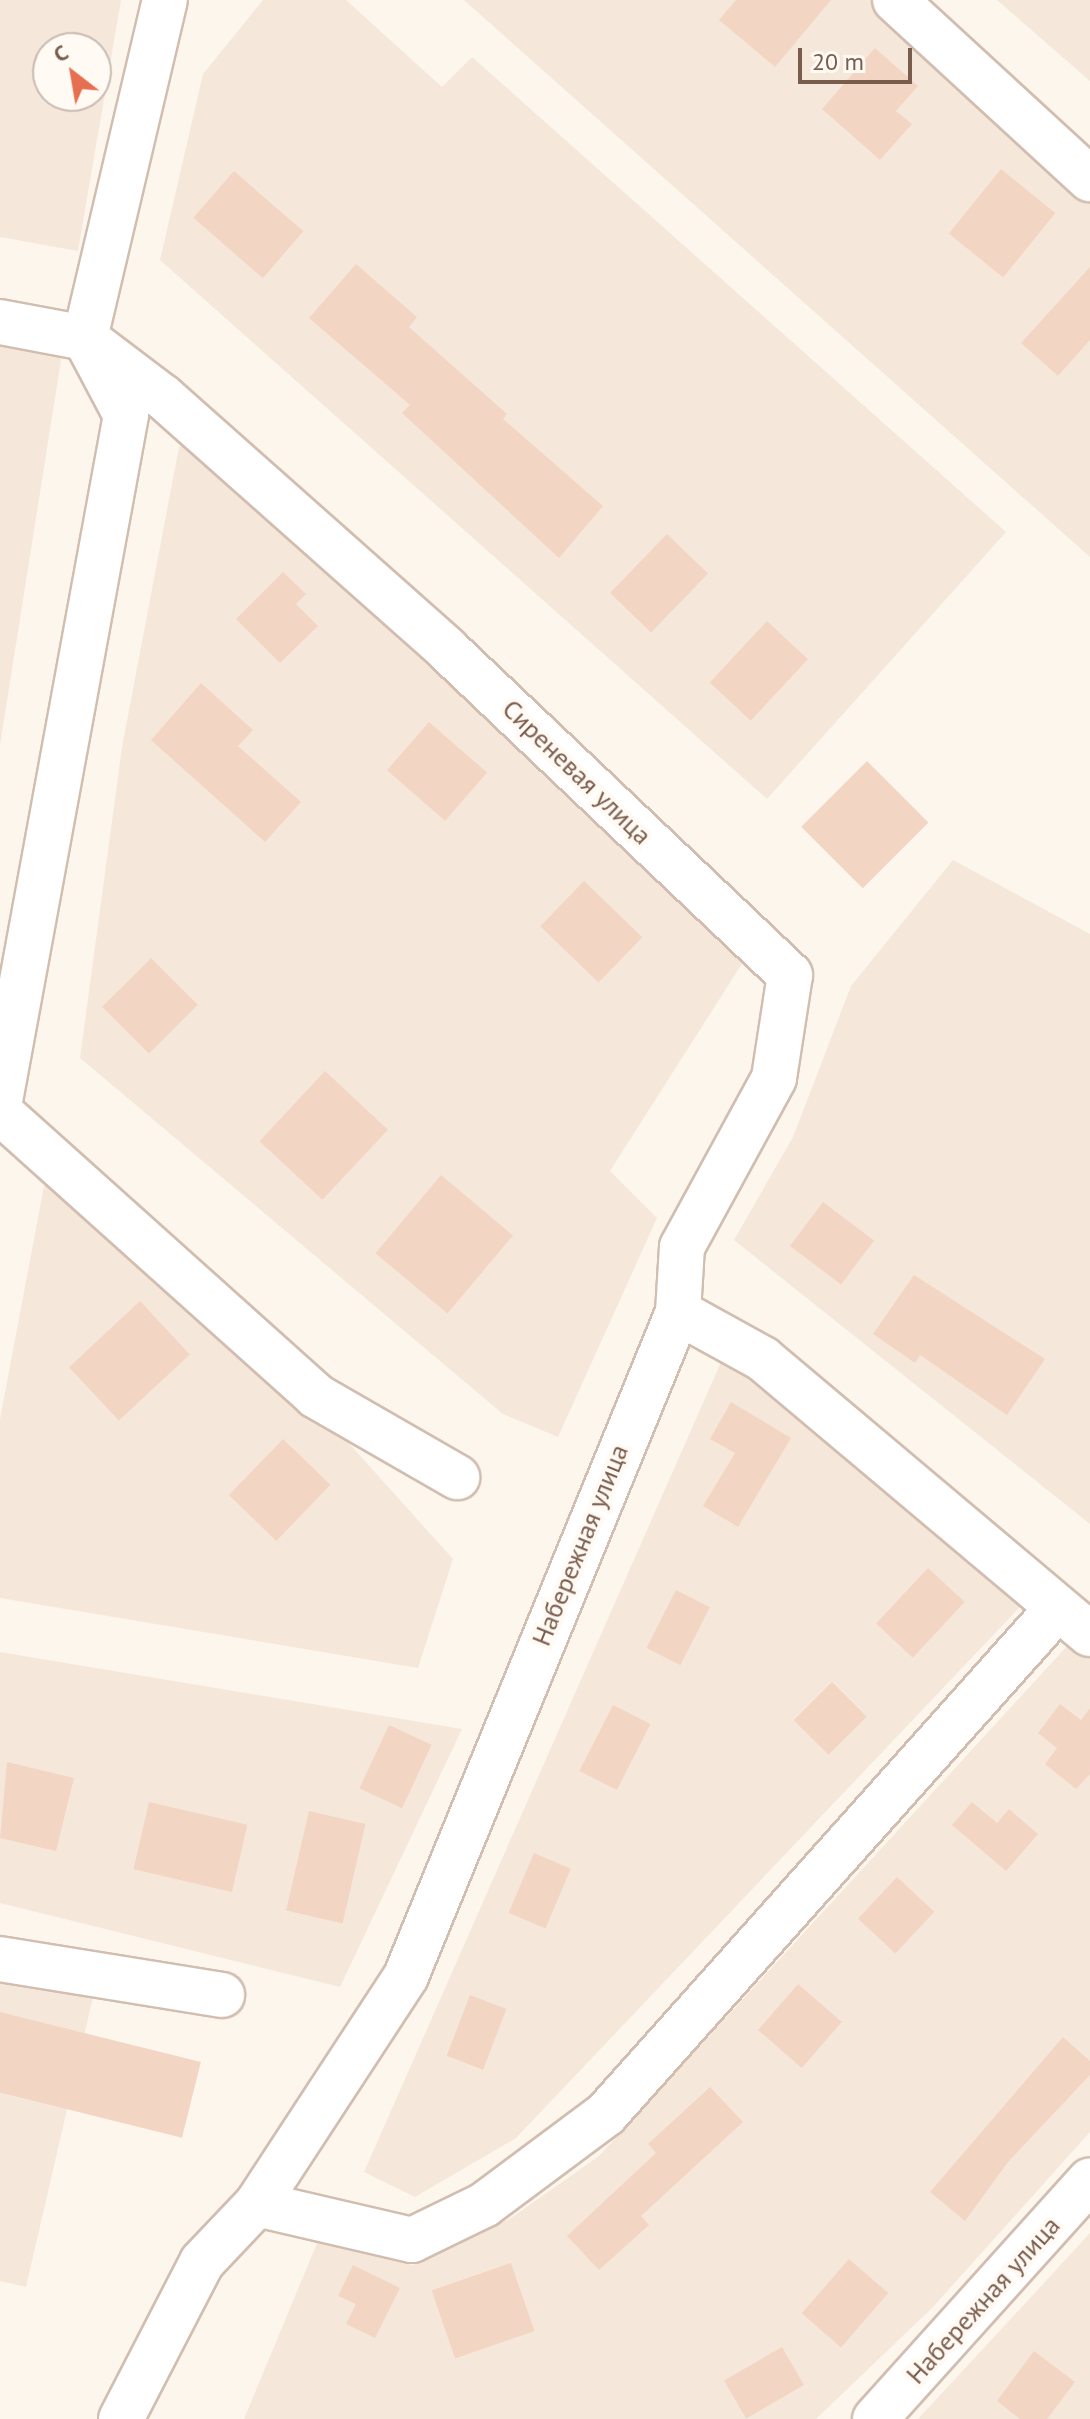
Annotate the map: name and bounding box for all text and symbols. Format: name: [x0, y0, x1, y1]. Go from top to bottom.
north arrow: [32, 32, 112, 112]
scale bar: [802, 32, 916, 82]
text: С: [48, 38, 73, 68]
text: 20 m: [812, 46, 864, 77]
street label: Сиреневая улица: [496, 693, 658, 851]
street label: Набережная улица: [525, 1440, 635, 1650]
street label: Набережная улица: [900, 2210, 1066, 2390]

